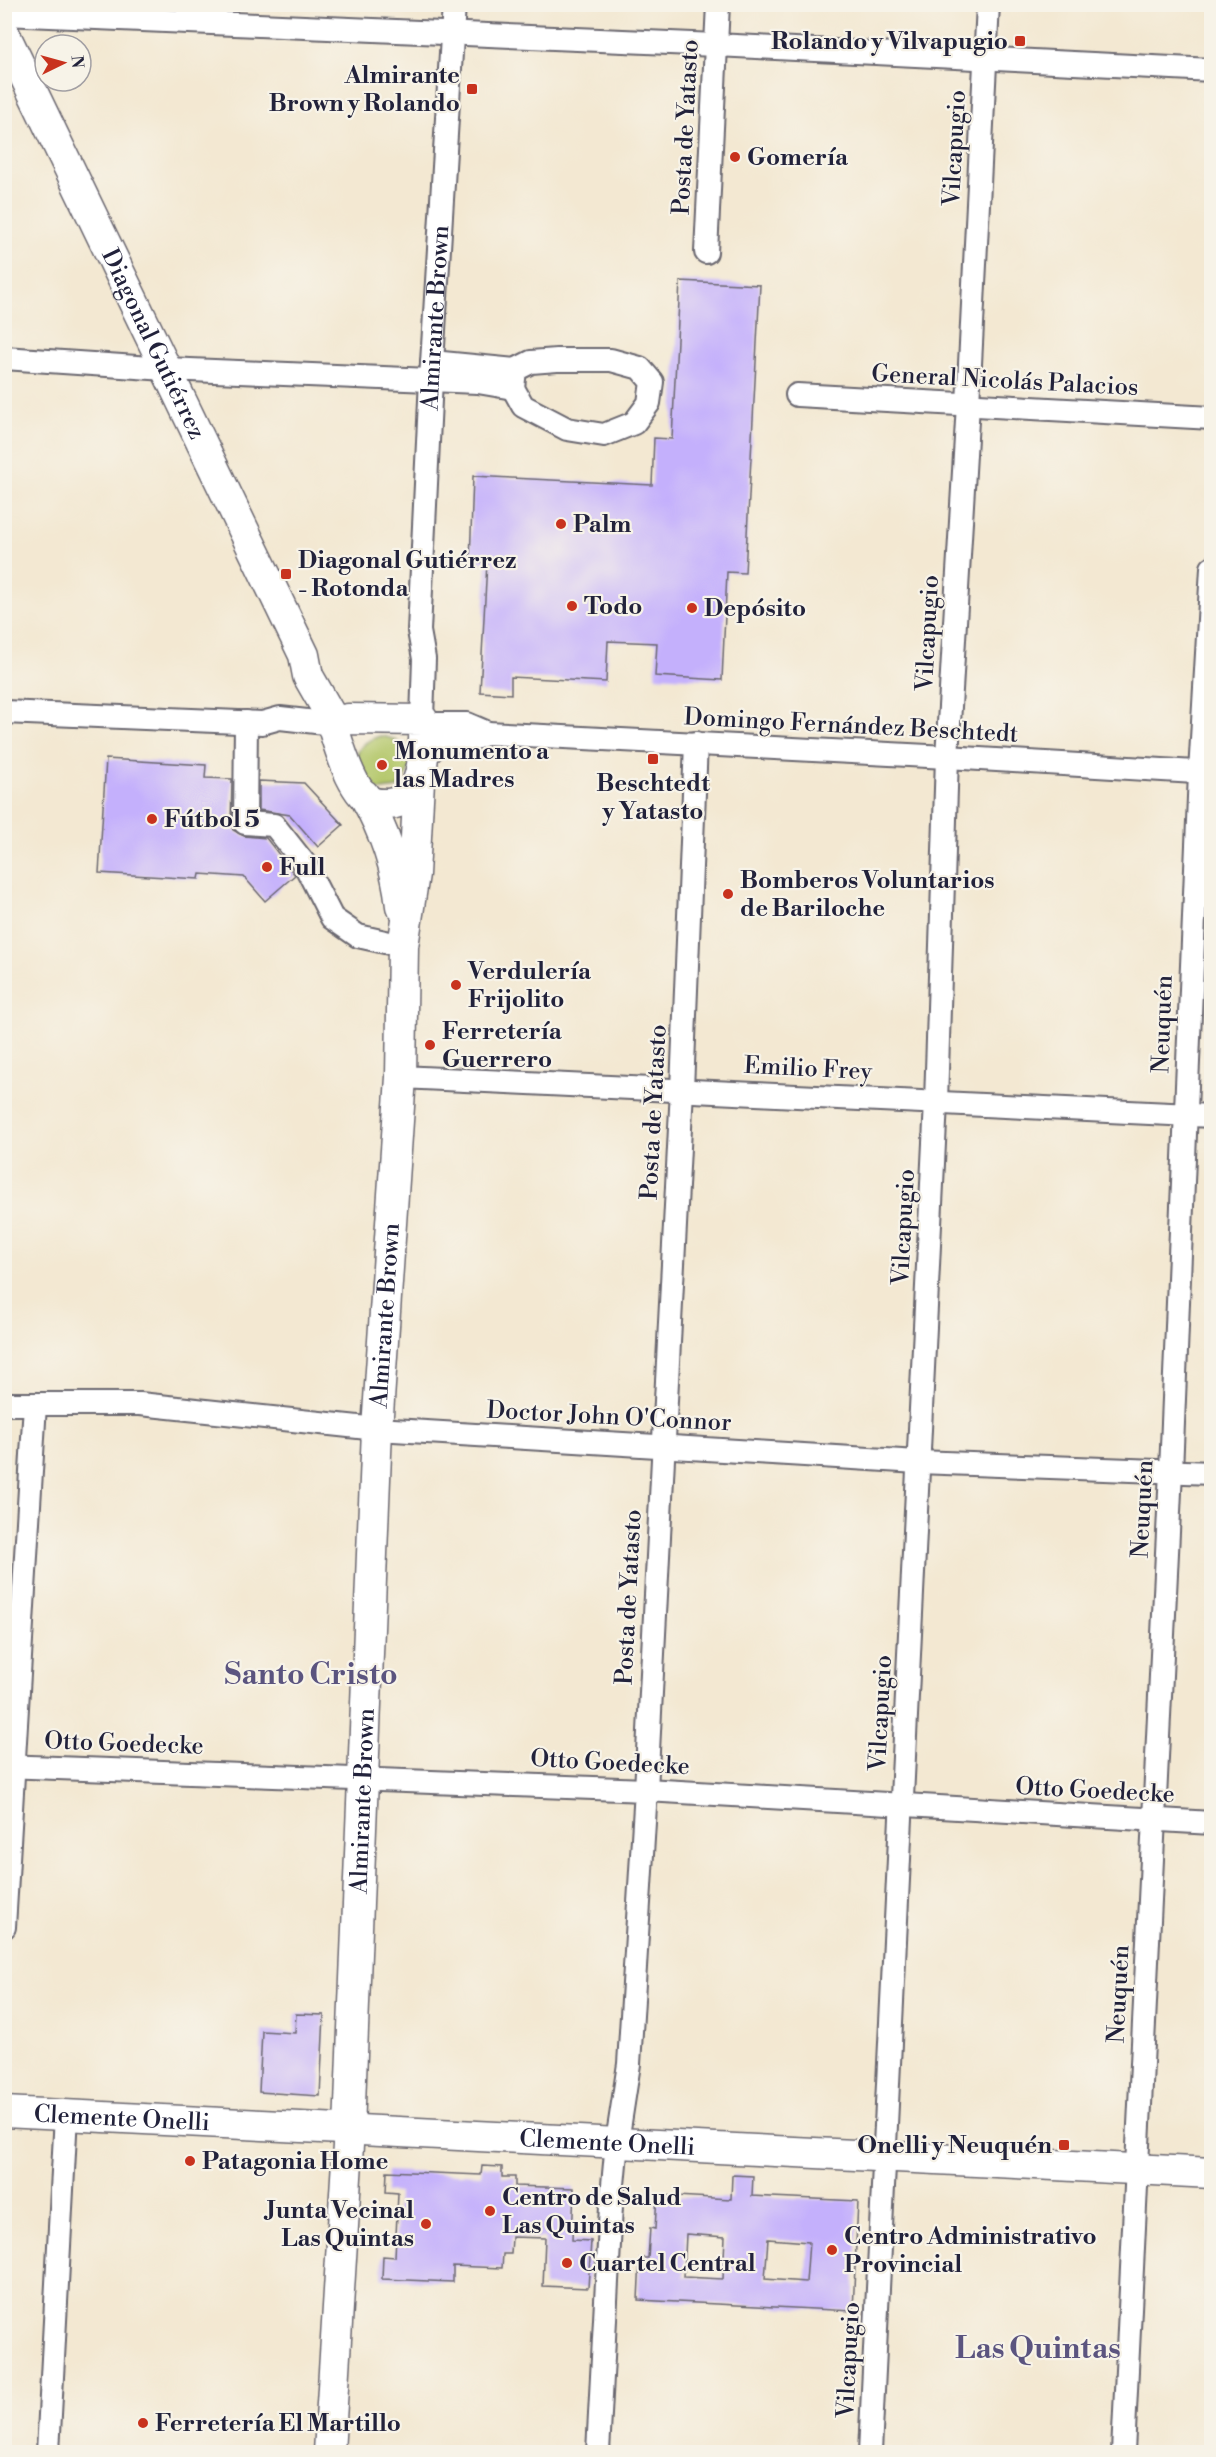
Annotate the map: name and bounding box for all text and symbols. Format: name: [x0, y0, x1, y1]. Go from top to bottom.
place label: Rolando y Vilvapugio: [771, 27, 1008, 57]
north arrow: [33, 33, 93, 93]
marker: Rolando y Vilvapugio: [1013, 34, 1027, 48]
street label: Posta de Yatasto: [666, 39, 706, 216]
text: N: [66, 55, 87, 69]
place label: Almirante Brown y Rolando: [269, 61, 460, 119]
marker: Almirante Brown y Rolando: [465, 82, 479, 96]
street label: Vilcapugio: [937, 89, 973, 208]
place label: Gomería: [747, 143, 849, 173]
marker: Gomería: [728, 150, 742, 164]
street label: Almirante Brown: [415, 224, 456, 412]
street label: Diagonal Gutiérrez: [94, 244, 212, 444]
street label: General Nicolás Palacios: [871, 359, 1139, 403]
place label: Palm: [573, 510, 632, 540]
marker: Palm: [554, 517, 568, 531]
place label: Diagonal Gutiérrez - Rotonda: [298, 546, 516, 604]
marker: Diagonal Gutiérrez - Rotonda: [279, 567, 293, 581]
street label: Vilcapugio: [910, 574, 946, 693]
place label: Todo: [584, 592, 643, 622]
place label: Depósito: [704, 594, 806, 624]
marker: Todo: [565, 599, 579, 613]
marker: Depósito: [685, 601, 699, 615]
street label: Domingo Fernández Beschtedt: [683, 702, 1019, 750]
place label: Monumento a las Madres: [394, 737, 550, 795]
marker: Beschtedt y Yatasto: [646, 752, 660, 766]
marker: Monumento a las Madres: [375, 758, 389, 772]
place label: Beschtedt y Yatasto: [596, 769, 710, 827]
place label: Fútbol 5: [164, 805, 260, 835]
marker: Fútbol 5: [145, 812, 159, 826]
place label: Full: [279, 853, 325, 883]
marker: Full: [260, 860, 274, 874]
place label: Bomberos Voluntarios de Bariloche: [740, 866, 995, 924]
marker: Bomberos Voluntarios de Bariloche: [721, 887, 735, 901]
place label: Verdulería Frijolito: [467, 957, 592, 1015]
street label: Neuquén: [1146, 974, 1180, 1074]
marker: Verdulería Frijolito: [449, 978, 463, 992]
place label: Ferretería Guerrero: [442, 1017, 563, 1075]
street label: Posta de Yatasto: [634, 1024, 674, 1201]
marker: Ferretería Guerrero: [423, 1038, 437, 1052]
street label: Emilio Frey: [743, 1051, 873, 1087]
street label: Vilcapugio: [886, 1168, 922, 1287]
street label: Almirante Brown: [364, 1222, 407, 1410]
street label: Doctor John O'Connor: [486, 1396, 732, 1438]
street label: Neuquén: [1125, 1459, 1161, 1559]
street label: Posta de Yatasto: [609, 1509, 649, 1686]
street label: Vilcapugio: [863, 1654, 899, 1773]
district label: Santo Cristo: [224, 1656, 398, 1694]
street label: Almirante Brown: [344, 1708, 382, 1895]
street label: Otto Goedecke: [44, 1726, 204, 1762]
street label: Otto Goedecke: [530, 1744, 690, 1782]
street label: Otto Goedecke: [1015, 1772, 1175, 1810]
street label: Neuquén: [1101, 1944, 1137, 2044]
street label: Clemente Onelli: [33, 2100, 210, 2138]
street label: Clemente Onelli: [519, 2124, 696, 2163]
place label: Onelli y Neuquén: [857, 2131, 1052, 2161]
marker: Onelli y Neuquén: [1057, 2138, 1071, 2152]
place label: Patagonia Home: [202, 2147, 389, 2177]
marker: Patagonia Home: [183, 2154, 197, 2168]
place label: Centro de Salud Las Quintas: [502, 2183, 681, 2241]
place label: Junta Vecinal Las Quintas: [263, 2196, 414, 2254]
marker: Centro de Salud Las Quintas: [483, 2204, 497, 2218]
marker: Junta Vecinal Las Quintas: [419, 2217, 433, 2231]
place label: Centro Administrativo Provincial: [844, 2222, 1097, 2280]
marker: Centro Administrativo Provincial: [825, 2243, 839, 2257]
place label: Cuartel Central: [579, 2249, 756, 2279]
marker: Cuartel Central: [560, 2256, 574, 2270]
street label: Vilcapugio: [831, 2301, 867, 2420]
district label: Las Quintas: [955, 2330, 1121, 2368]
place label: Ferretería El Martillo: [155, 2409, 401, 2439]
marker: Ferretería El Martillo: [136, 2416, 150, 2430]

